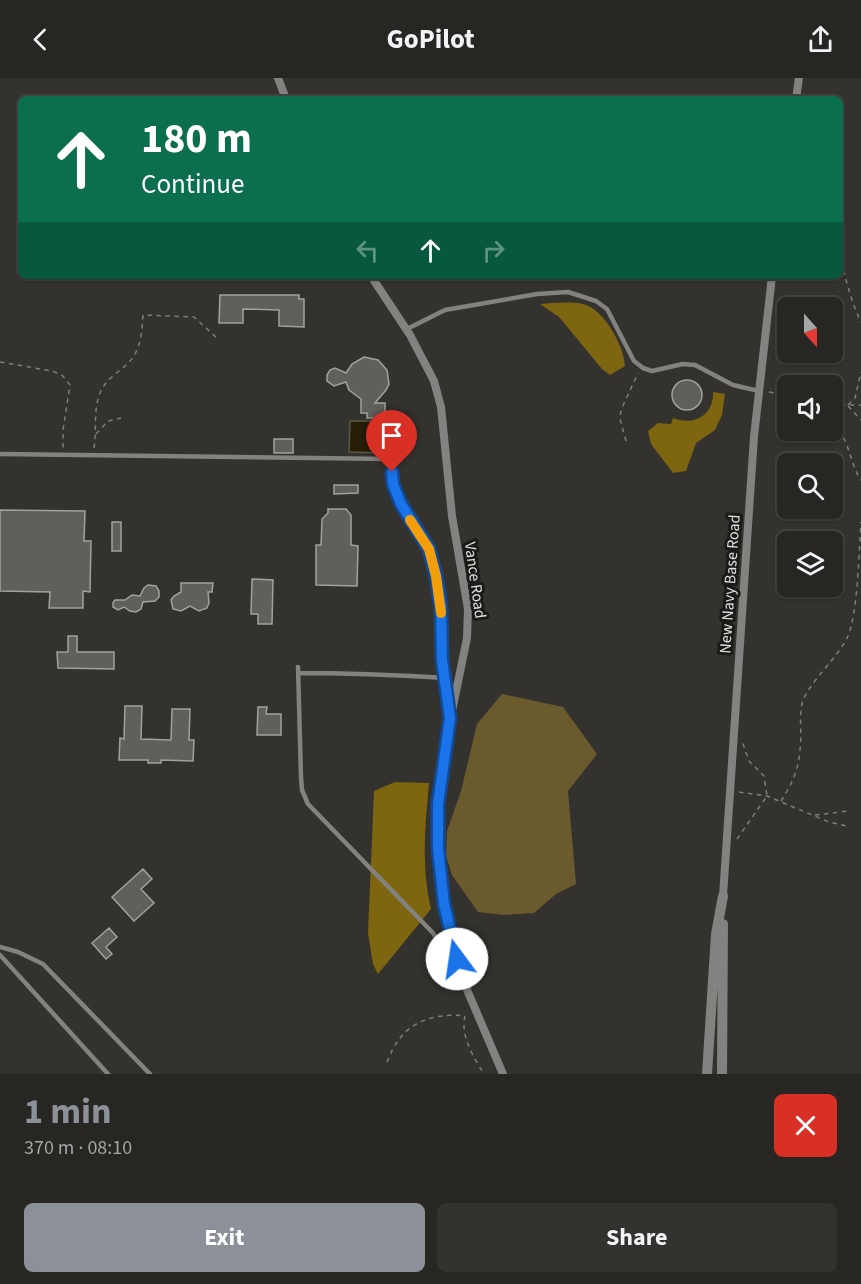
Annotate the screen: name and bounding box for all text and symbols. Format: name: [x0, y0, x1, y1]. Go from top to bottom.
text: GoPilot: [386, 20, 475, 59]
icon: back: [24, 23, 57, 56]
icon: share: [804, 23, 837, 56]
text: 180 m: [141, 109, 252, 169]
icon: ahead: [42, 120, 120, 198]
text: Continue: [141, 165, 244, 204]
icon: left: [351, 234, 384, 267]
icon: ahead: [414, 234, 447, 267]
icon: right: [477, 234, 510, 267]
north arrow: [777, 297, 843, 363]
map controls: [777, 297, 843, 597]
button: sound: [777, 375, 843, 441]
pin: [366, 410, 417, 472]
icon: arrive: [375, 419, 408, 452]
button: search: [777, 453, 843, 519]
street label: New Navy Base Road: [714, 514, 746, 654]
button: layers: [777, 531, 843, 597]
street label: Vance Road: [459, 540, 491, 620]
position arrow: [425, 927, 489, 991]
text: 1 min: [24, 1086, 112, 1137]
button: close: [774, 1094, 837, 1157]
text: 370 m · 08:10: [24, 1134, 132, 1162]
button: Exit: [24, 1203, 425, 1272]
button: Share: [437, 1203, 837, 1272]

